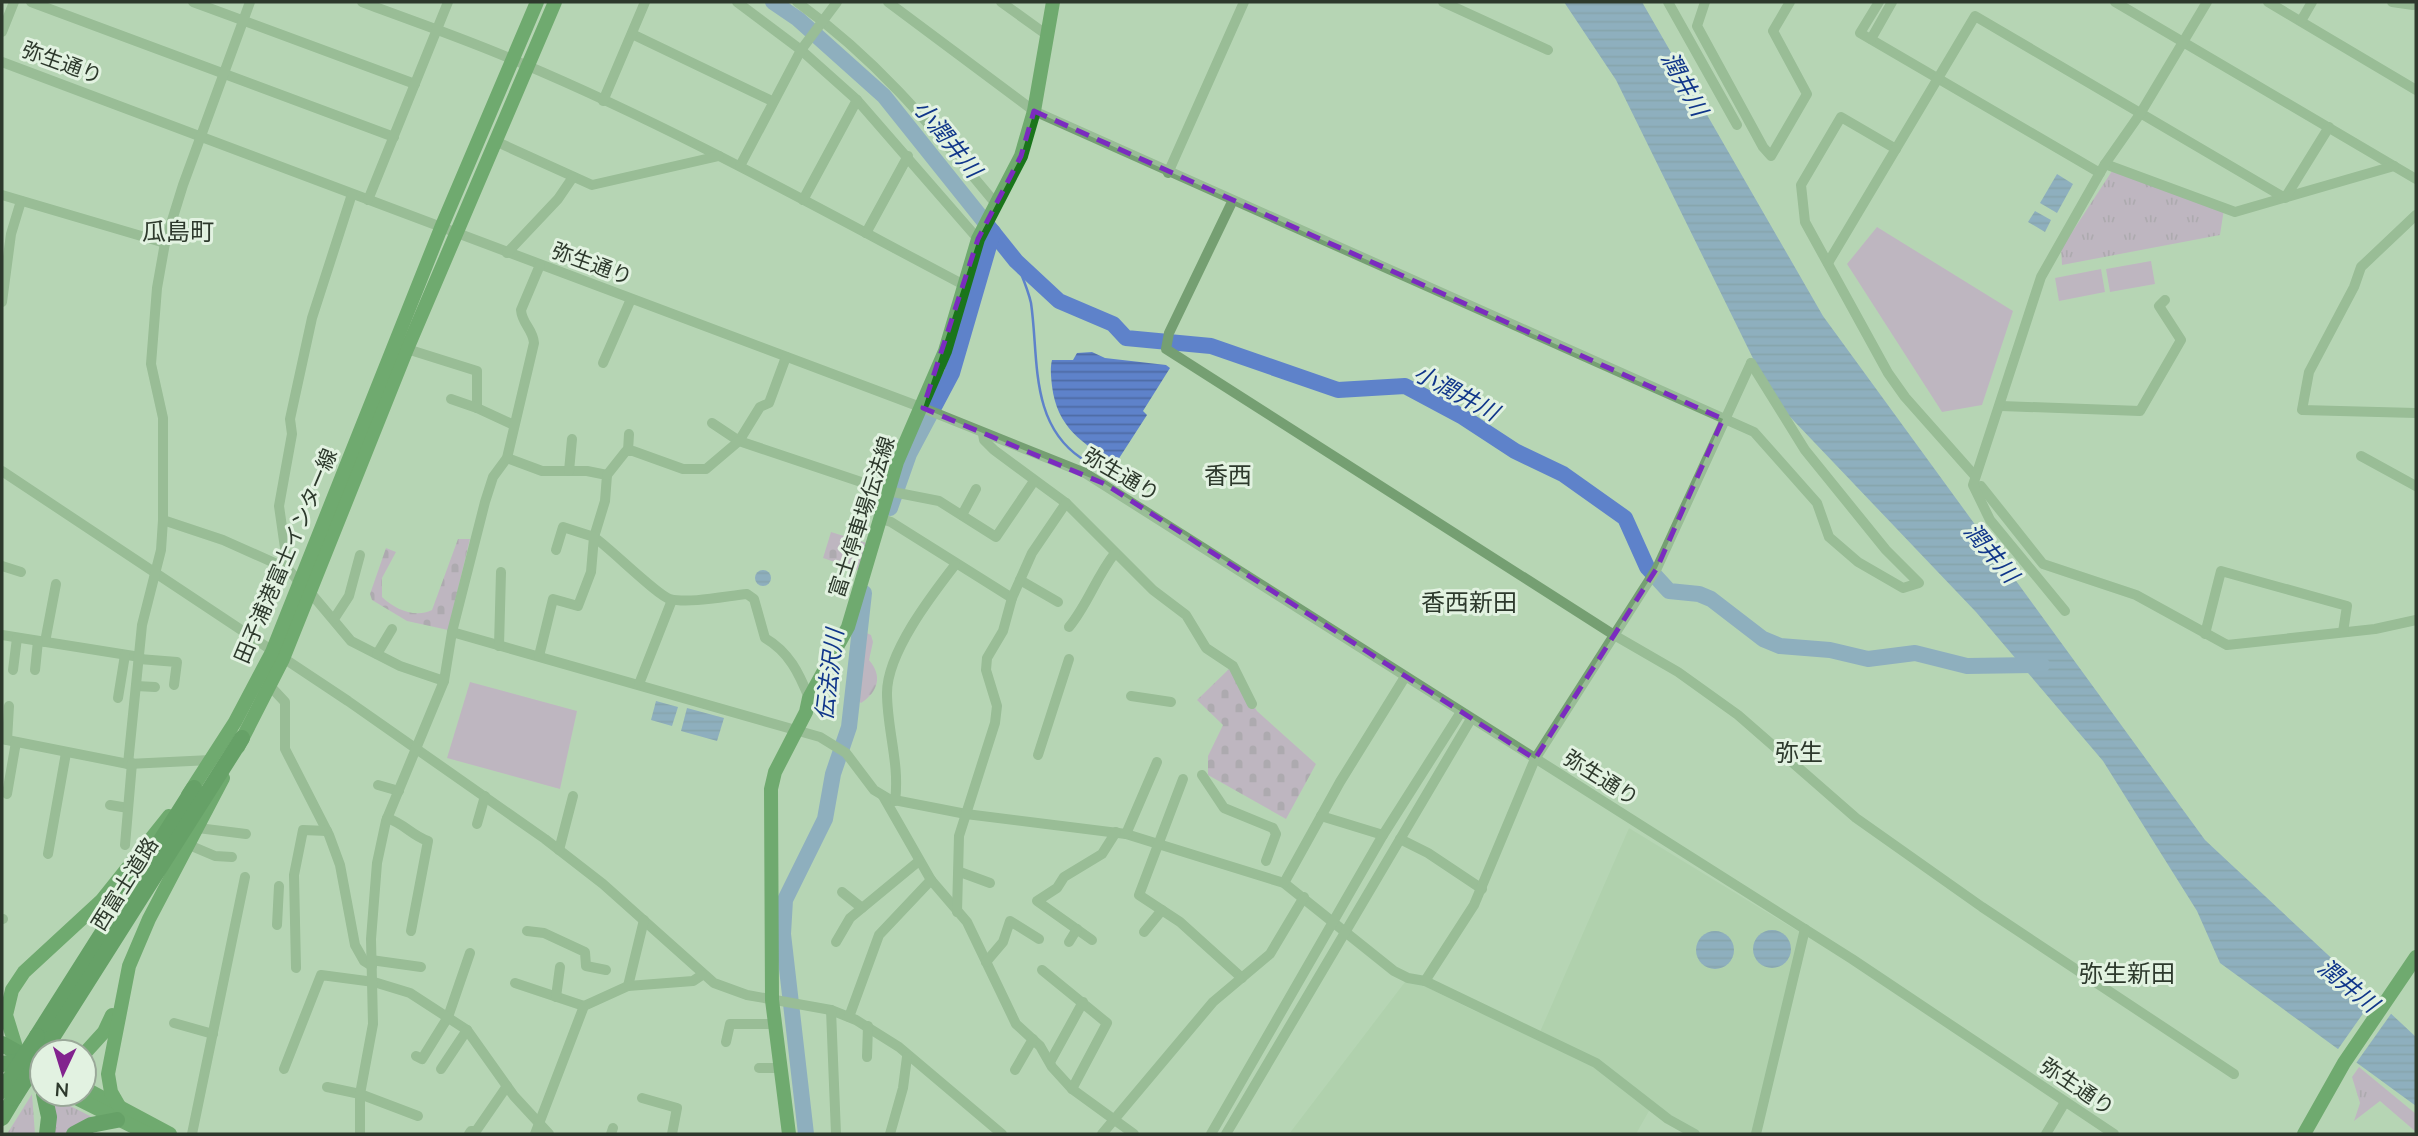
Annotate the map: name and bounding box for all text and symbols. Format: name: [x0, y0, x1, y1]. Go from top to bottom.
street label: 弥生通り: [18, 35, 106, 91]
water label: 潤井川: [1654, 46, 1716, 124]
water label: 小潤井川: [906, 93, 990, 187]
district label: 瓜島町: [142, 216, 214, 248]
street label: 弥生通り: [548, 236, 636, 292]
water label: 小潤井川: [1408, 358, 1507, 430]
street label: 富士停車場伝法線: [823, 433, 901, 601]
street label: 弥生通り: [1078, 442, 1164, 508]
street label: 田子浦港富士インター線: [228, 444, 344, 668]
district label: 香西: [1204, 460, 1252, 492]
water label: 潤井川: [1957, 517, 2027, 592]
district label: 香西新田: [1421, 587, 1517, 619]
water label: 伝法沢川: [809, 624, 851, 723]
district label: 弥生: [1775, 737, 1823, 769]
street label: 弥生通り: [1558, 744, 1644, 812]
street label: 西富士道路: [85, 832, 165, 936]
water label: 潤井川: [2311, 952, 2387, 1022]
district label: 弥生新田: [2079, 958, 2175, 990]
north arrow: [28, 1038, 98, 1108]
street label: 弥生通り: [2034, 1052, 2120, 1122]
text: N: [54, 1075, 70, 1102]

